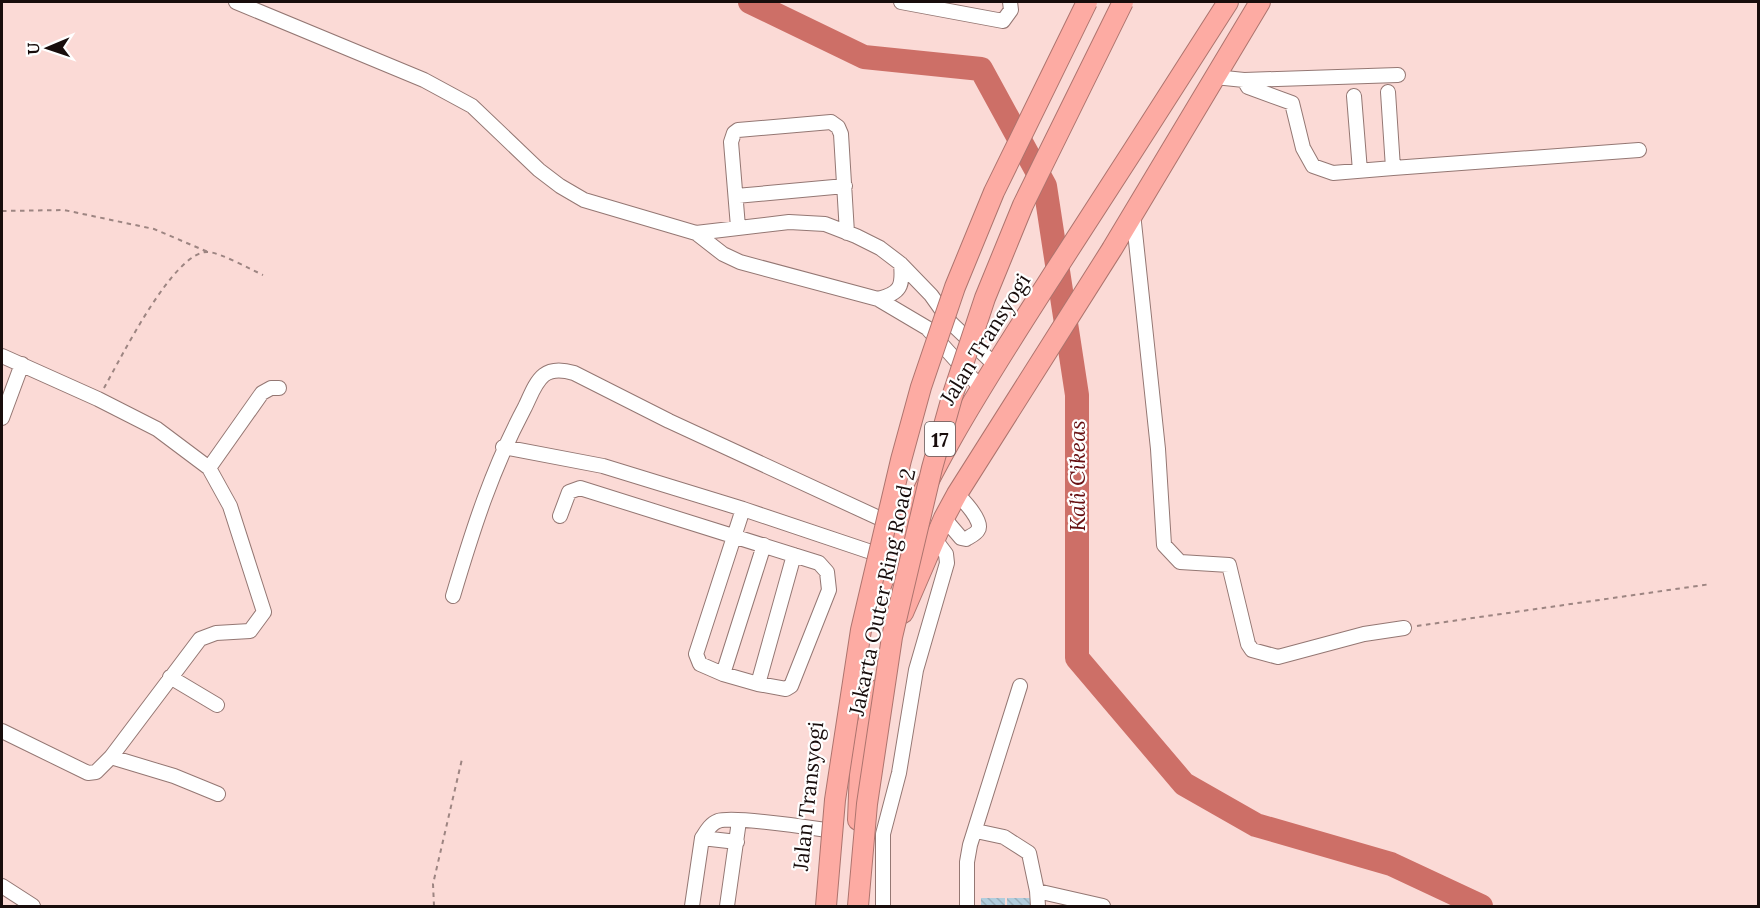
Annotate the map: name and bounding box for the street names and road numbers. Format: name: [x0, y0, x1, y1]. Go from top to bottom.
street label: Jalan Transyogi: [933, 268, 1036, 410]
road number: 17: [925, 422, 955, 456]
street label: Jakarta Outer Ring Road 2: [842, 466, 921, 719]
street label: Jalan Transyogi: [787, 720, 829, 873]

